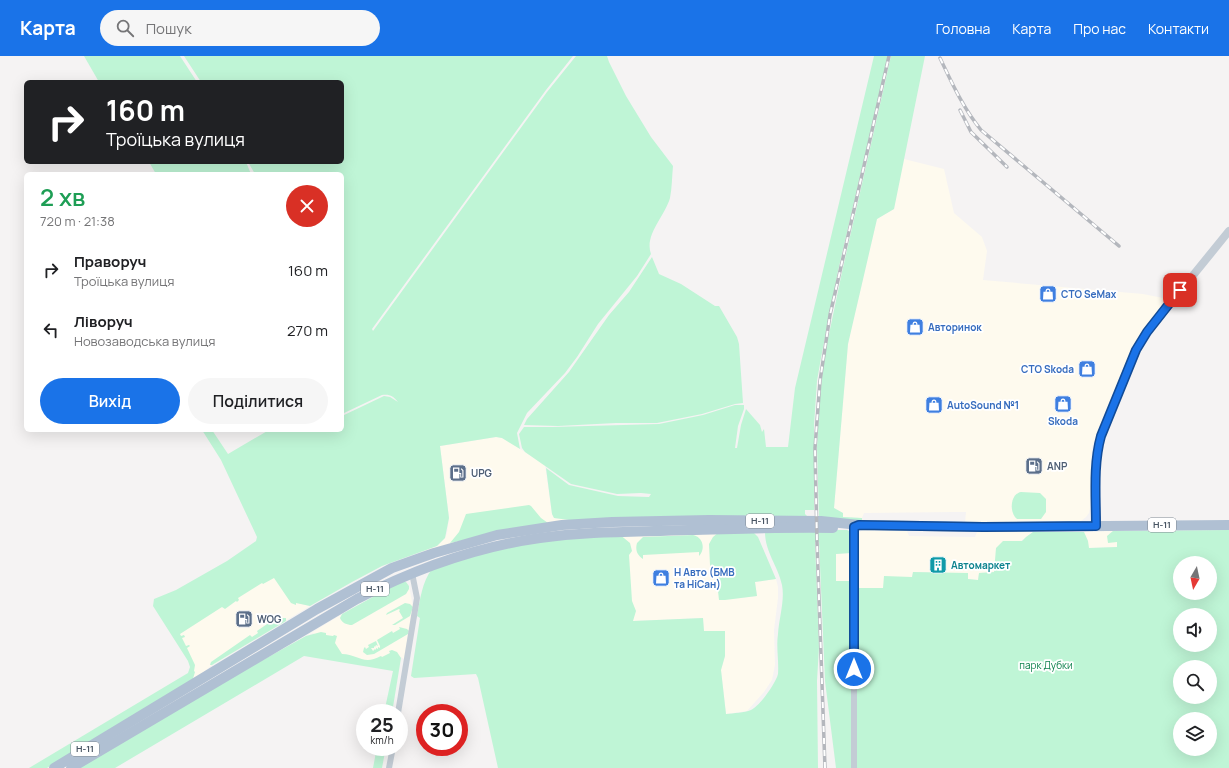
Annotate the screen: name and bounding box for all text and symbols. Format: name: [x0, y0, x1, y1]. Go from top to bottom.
search box: [100, 10, 380, 46]
text: Карта: [20, 15, 76, 41]
icon: search: [114, 17, 136, 39]
text: Пошук: [146, 18, 192, 39]
text: Головна: [936, 19, 990, 38]
text: Карта: [1012, 19, 1051, 38]
text: Про нас: [1073, 19, 1126, 38]
text: Контакти: [1148, 19, 1209, 38]
text: 160 m: [106, 91, 185, 129]
icon: right: [40, 96, 92, 148]
text: Троїцька вулиця: [106, 127, 245, 151]
text: 2 хв: [40, 180, 85, 213]
button: close: [286, 185, 328, 227]
text: 720 m · 21:38: [40, 212, 115, 230]
text: Праворуч: [74, 251, 146, 272]
icon: right: [40, 259, 62, 281]
text: 160 m: [288, 260, 328, 281]
text: Троїцька вулиця: [74, 272, 174, 290]
pin: [1163, 273, 1197, 307]
icon: arrive: [1169, 279, 1191, 301]
shop icon: СТО SeMax: [1038, 284, 1058, 304]
place label: СТО SeMax: [1061, 287, 1117, 301]
text: Ліворуч: [74, 311, 133, 332]
shop icon: Авторинок: [905, 317, 925, 337]
icon: left: [40, 319, 62, 341]
text: 270 m: [287, 320, 328, 341]
place label: Авторинок: [928, 320, 982, 334]
text: Новозаводська вулиця: [74, 332, 215, 350]
shop icon: СТО Skoda: [1077, 359, 1097, 379]
place label: СТО Skoda: [1021, 362, 1074, 376]
button: Вихід: [40, 378, 180, 424]
button: Поділитися: [188, 378, 328, 424]
shop icon: Skoda: [1053, 394, 1073, 414]
shop icon: AutoSound №1: [924, 395, 944, 415]
place label: AutoSound №1: [947, 398, 1019, 412]
place label: Skoda: [1048, 414, 1078, 428]
fuel station icon: ANP: [1024, 456, 1044, 476]
place label: ANP: [1047, 459, 1068, 473]
fuel station icon: UPG: [448, 463, 468, 483]
place label: UPG: [471, 466, 493, 480]
road number: Н-11: [746, 514, 774, 528]
road number: Н-11: [1148, 518, 1176, 532]
building icon: Автомаркет: [928, 555, 948, 575]
north arrow: [1173, 556, 1217, 600]
map controls: [1173, 556, 1217, 756]
place label: Автомаркет: [951, 558, 1011, 572]
place label: Н Авто (БМВ та НіСан): [674, 565, 735, 591]
shop icon: Н Авто (БМВ та НіСан): [651, 568, 671, 588]
road number: Н-11: [361, 582, 389, 596]
button: sound: [1173, 608, 1217, 652]
fuel station icon: WOG: [234, 609, 254, 629]
place label: WOG: [257, 612, 282, 626]
position arrow: [833, 648, 875, 690]
park label: парк Дубки: [1019, 658, 1073, 672]
button: search: [1173, 660, 1217, 704]
speed limit sign: 30: [416, 704, 468, 756]
text: 25: [370, 711, 394, 738]
button: layers: [1173, 712, 1217, 756]
text: km/h: [370, 733, 394, 747]
road number: Н-11: [71, 742, 99, 756]

